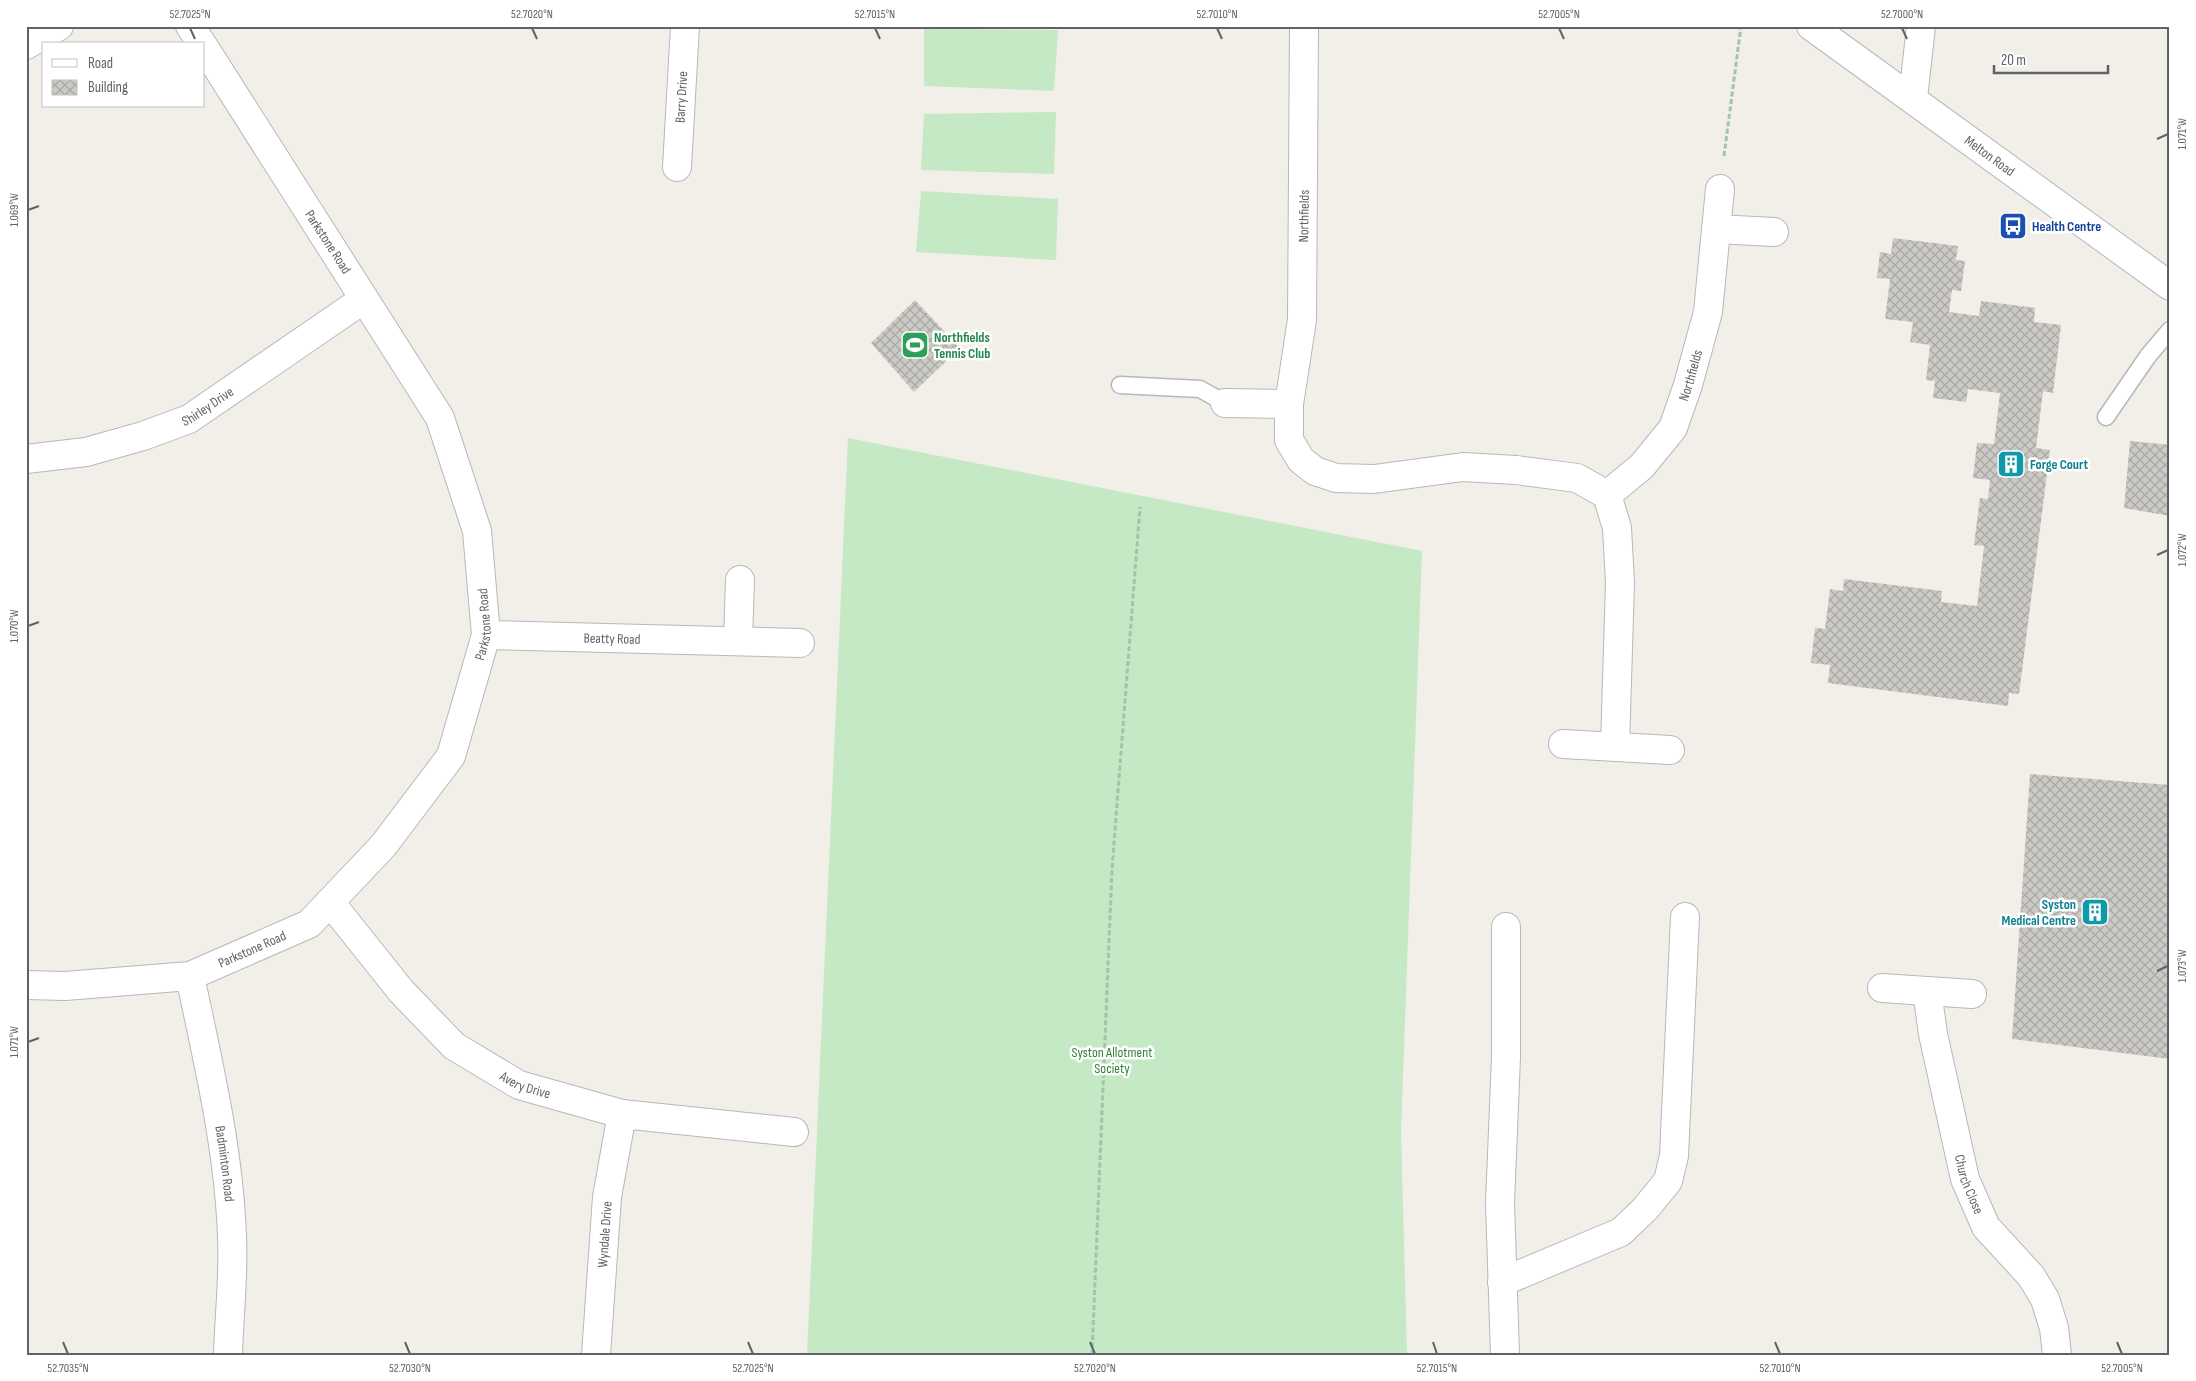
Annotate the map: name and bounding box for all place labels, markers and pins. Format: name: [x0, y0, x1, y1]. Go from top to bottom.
bus stop icon: Health Centre: [1998, 211, 2028, 241]
place label: Health Centre: [2032, 218, 2101, 235]
place label: Northfields Tennis Club: [934, 329, 990, 362]
sports icon: Northfields Tennis Club: [900, 330, 930, 360]
building icon: Forge Court: [1996, 449, 2026, 479]
place label: Forge Court: [2030, 456, 2088, 473]
place label: Syston Medical Centre: [2002, 896, 2076, 929]
building icon: Syston Medical Centre: [2080, 897, 2110, 927]

